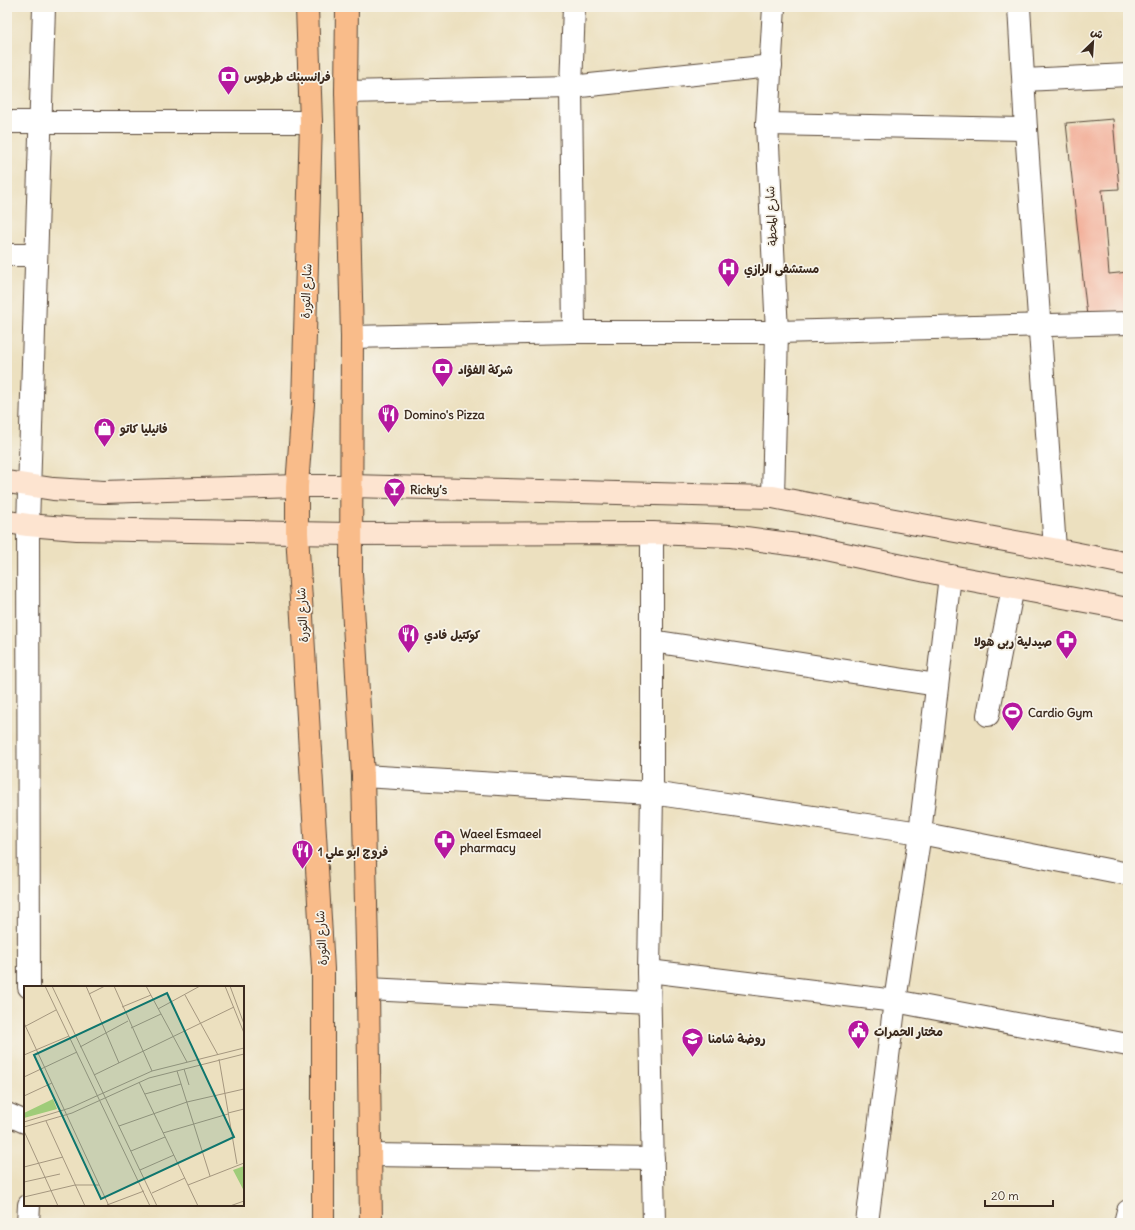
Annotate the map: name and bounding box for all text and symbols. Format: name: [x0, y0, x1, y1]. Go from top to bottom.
north arrow: [1073, 22, 1113, 62]
text: ش: [1089, 24, 1106, 42]
bank icon: فرانسبنك طرطوس: [215, 63, 241, 96]
place label: فرانسبنك طرطوس: [244, 69, 331, 85]
street label: شارع المحطة: [762, 185, 782, 246]
hospital icon: مستشفى الرازي: [715, 255, 741, 288]
place label: مستشفى الرازي: [744, 261, 819, 278]
street label: شارع الثورة: [298, 263, 316, 319]
bank icon: شركة الفؤاد: [429, 356, 455, 389]
place label: شركة الفؤاد: [458, 362, 513, 378]
restaurant icon: Domino's Pizza: [375, 401, 401, 434]
place label: Domino's Pizza: [404, 407, 485, 422]
shop icon: فانيليا كاتو: [92, 415, 118, 448]
place label: فانيليا كاتو: [119, 421, 168, 437]
bar icon: Ricky’s: [381, 476, 407, 509]
place label: Ricky’s: [410, 482, 448, 498]
street label: شارع الثورة: [293, 587, 313, 643]
restaurant icon: كوكتيل فادي: [395, 621, 421, 654]
place label: كوكتيل فادي: [424, 627, 481, 644]
pharmacy icon: صيدلية ربى هولا: [1054, 628, 1080, 661]
place label: صيدلية ربى هولا: [974, 634, 1052, 650]
sports icon: Cardio Gym: [1000, 699, 1026, 732]
place label: Cardio Gym: [1028, 705, 1093, 721]
place label: Waeel Esmaeel pharmacy: [460, 826, 542, 856]
pharmacy icon: Waeel Esmaeel pharmacy: [431, 827, 457, 860]
restaurant icon: فروج ابو علي 1: [289, 838, 315, 871]
place label: فروج ابو علي 1: [318, 844, 388, 863]
street label: شارع الثورة: [312, 910, 332, 966]
inset map: [24, 986, 244, 1206]
public building icon: مختار الحمرات: [845, 1018, 871, 1051]
place label: مختار الحمرات: [874, 1024, 943, 1039]
school or university icon: روضة شامنا: [679, 1025, 705, 1058]
place label: روضة شامنا: [708, 1031, 766, 1046]
scale bar: [985, 1182, 1053, 1208]
text: 20 m: [991, 1188, 1019, 1203]

